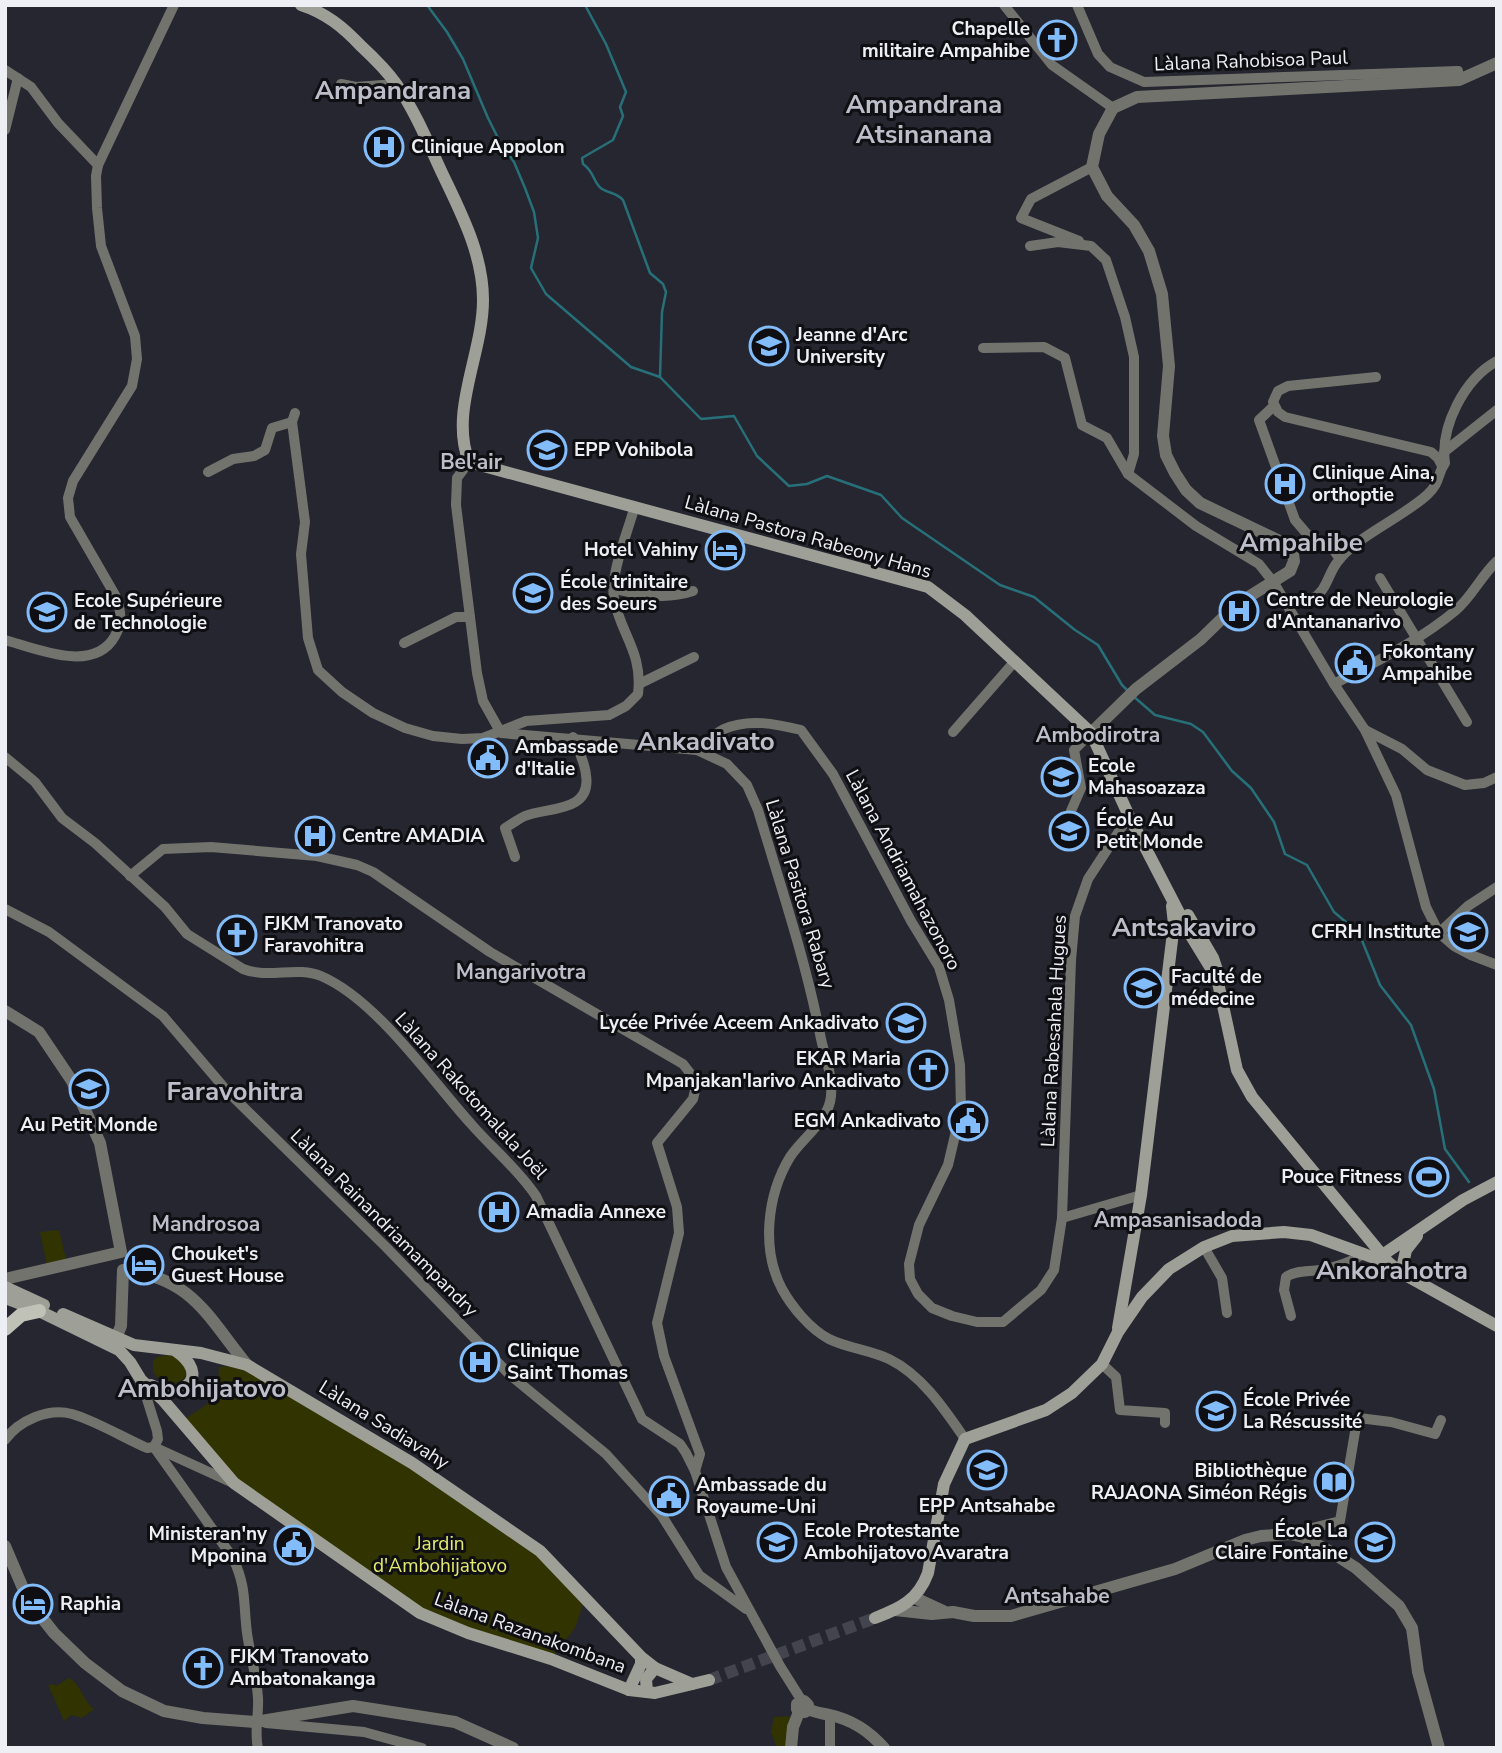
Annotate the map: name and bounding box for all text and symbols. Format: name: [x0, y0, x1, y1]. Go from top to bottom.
place label: Chapelle militaire Ampahibe: [862, 16, 1030, 64]
church icon: Chapelle militaire Ampahibe: [1036, 19, 1078, 61]
street label: Làlana Rahobisoa Paul: [1154, 45, 1349, 77]
district label: Ampandrana: [315, 73, 471, 108]
district label: Ampandrana Atsinanana: [846, 87, 1002, 152]
hospital icon: Clinique Appolon: [363, 126, 405, 168]
place label: Clinique Appolon: [411, 134, 565, 160]
place label: Jeanne d'Arc University: [795, 322, 908, 370]
school or university icon: Jeanne d'Arc University: [748, 325, 790, 367]
school or university icon: EPP Vohibola: [526, 429, 568, 471]
place label: EPP Vohibola: [574, 437, 693, 463]
district label: Bel'air: [440, 448, 503, 476]
place label: Clinique Aina, orthoptie: [1312, 460, 1435, 508]
hospital icon: Clinique Aina, orthoptie: [1264, 463, 1306, 505]
street label: Làlana Pastora Rabeony Hans: [682, 489, 934, 585]
district label: Ampahibe: [1239, 525, 1363, 560]
hotel icon: Hotel Vahiny: [704, 529, 746, 571]
place label: Hotel Vahiny: [584, 537, 699, 563]
place label: École trinitaire des Soeurs: [560, 569, 688, 617]
school or university icon: École trinitaire des Soeurs: [512, 572, 554, 614]
place label: Centre de Neurologie d'Antananarivo: [1266, 587, 1454, 635]
place label: Ecole Supérieure de Technologie: [74, 588, 222, 636]
hospital icon: Centre de Neurologie d'Antananarivo: [1218, 590, 1260, 632]
school or university icon: Ecole Supérieure de Technologie: [26, 591, 68, 633]
place label: Fokontany Ampahibe: [1382, 639, 1475, 687]
public building icon: Fokontany Ampahibe: [1334, 642, 1376, 684]
district label: Ambodirotra: [1036, 721, 1160, 749]
district label: Ankadivato: [637, 724, 775, 759]
place label: Ambassade d'Italie: [515, 734, 618, 782]
public building icon: Ambassade d'Italie: [467, 737, 509, 779]
place label: Ecole Mahasoazaza: [1088, 753, 1206, 801]
school or university icon: Ecole Mahasoazaza: [1040, 756, 1082, 798]
street label: Làlana Andriamahazonoro: [839, 765, 967, 975]
street label: Làlana Pasitora Rabary: [759, 796, 841, 992]
place label: École Au Petit Monde: [1096, 807, 1203, 855]
school or university icon: École Au Petit Monde: [1048, 810, 1090, 852]
hospital icon: Centre AMADIA: [294, 815, 336, 857]
place label: Centre AMADIA: [342, 823, 485, 849]
district label: Antsakaviro: [1112, 910, 1256, 945]
place label: FJKM Tranovato Faravohitra: [264, 911, 403, 959]
school or university icon: CFRH Institute: [1447, 911, 1489, 953]
church icon: FJKM Tranovato Faravohitra: [216, 914, 258, 956]
street label: Làlana Rabesahala Hugues: [1035, 914, 1073, 1148]
place label: CFRH Institute: [1311, 919, 1441, 945]
district label: Mangarivotra: [456, 958, 586, 986]
place label: Faculté de médecine: [1171, 964, 1262, 1012]
school or university icon: Faculté de médecine: [1123, 967, 1165, 1009]
school or university icon: Lycée Privée Aceem Ankadivato: [885, 1002, 927, 1044]
street label: Làlana Rakotomalala Joël: [389, 1007, 553, 1185]
place label: Lycée Privée Aceem Ankadivato: [599, 1010, 879, 1036]
place label: EKAR Maria Mpanjakan'Iarivo Ankadivato: [646, 1046, 901, 1094]
church icon: EKAR Maria Mpanjakan'Iarivo Ankadivato: [907, 1049, 949, 1091]
school or university icon: Au Petit Monde: [68, 1068, 110, 1110]
district label: Faravohitra: [167, 1074, 304, 1109]
public building icon: EGM Ankadivato: [947, 1100, 989, 1142]
place label: EGM Ankadivato: [794, 1108, 941, 1134]
place label: Au Petit Monde: [20, 1112, 158, 1138]
street label: Làlana Rainandriamampandry: [284, 1123, 484, 1323]
sports icon: Pouce Fitness: [1408, 1156, 1450, 1198]
place label: Pouce Fitness: [1281, 1164, 1402, 1190]
hospital icon: Amadia Annexe: [478, 1191, 520, 1233]
place label: Amadia Annexe: [526, 1199, 666, 1225]
district label: Ampasanisadoda: [1094, 1206, 1262, 1234]
district label: Mandrosoa: [152, 1210, 260, 1238]
place label: Chouket's Guest House: [171, 1241, 284, 1289]
hotel icon: Chouket's Guest House: [123, 1244, 165, 1286]
district label: Ankorahotra: [1316, 1253, 1468, 1288]
place label: Clinique Saint Thomas: [507, 1338, 628, 1386]
hospital icon: Clinique Saint Thomas: [459, 1341, 501, 1383]
district label: Ambohijatovo: [118, 1371, 286, 1406]
street label: Làlana Sadiavahy: [314, 1374, 454, 1476]
place label: École Privée La Réscussité: [1243, 1387, 1362, 1435]
school or university icon: École Privée La Réscussité: [1195, 1390, 1237, 1432]
school or university icon: EPP Antsahabe: [966, 1449, 1008, 1491]
place label: Bibliothèque RAJAONA Siméon Régis: [1091, 1458, 1307, 1506]
library icon: Bibliothèque RAJAONA Siméon Régis: [1313, 1461, 1355, 1503]
place label: Ambassade du Royaume-Uni: [696, 1472, 827, 1520]
public building icon: Ambassade du Royaume-Uni: [648, 1475, 690, 1517]
place label: EPP Antsahabe: [919, 1493, 1055, 1519]
place label: Ecole Protestante Ambohijatovo Avaratra: [804, 1518, 1009, 1566]
place label: École La Claire Fontaine: [1215, 1518, 1348, 1566]
place label: Ministeran'ny Mponina: [149, 1521, 268, 1569]
school or university icon: Ecole Protestante Ambohijatovo Avaratra: [756, 1521, 798, 1563]
school or university icon: École La Claire Fontaine: [1354, 1521, 1396, 1563]
public building icon: Ministeran'ny Mponina: [273, 1524, 315, 1566]
park label: Jardin d'Ambohijatovo: [373, 1531, 507, 1579]
district label: Antsahabe: [1004, 1582, 1110, 1610]
hotel icon: Raphia: [12, 1583, 54, 1625]
street label: Làlana Razanakombana: [430, 1586, 630, 1680]
place label: Raphia: [60, 1591, 121, 1617]
place label: FJKM Tranovato Ambatonakanga: [230, 1644, 376, 1692]
church icon: FJKM Tranovato Ambatonakanga: [182, 1647, 224, 1689]

